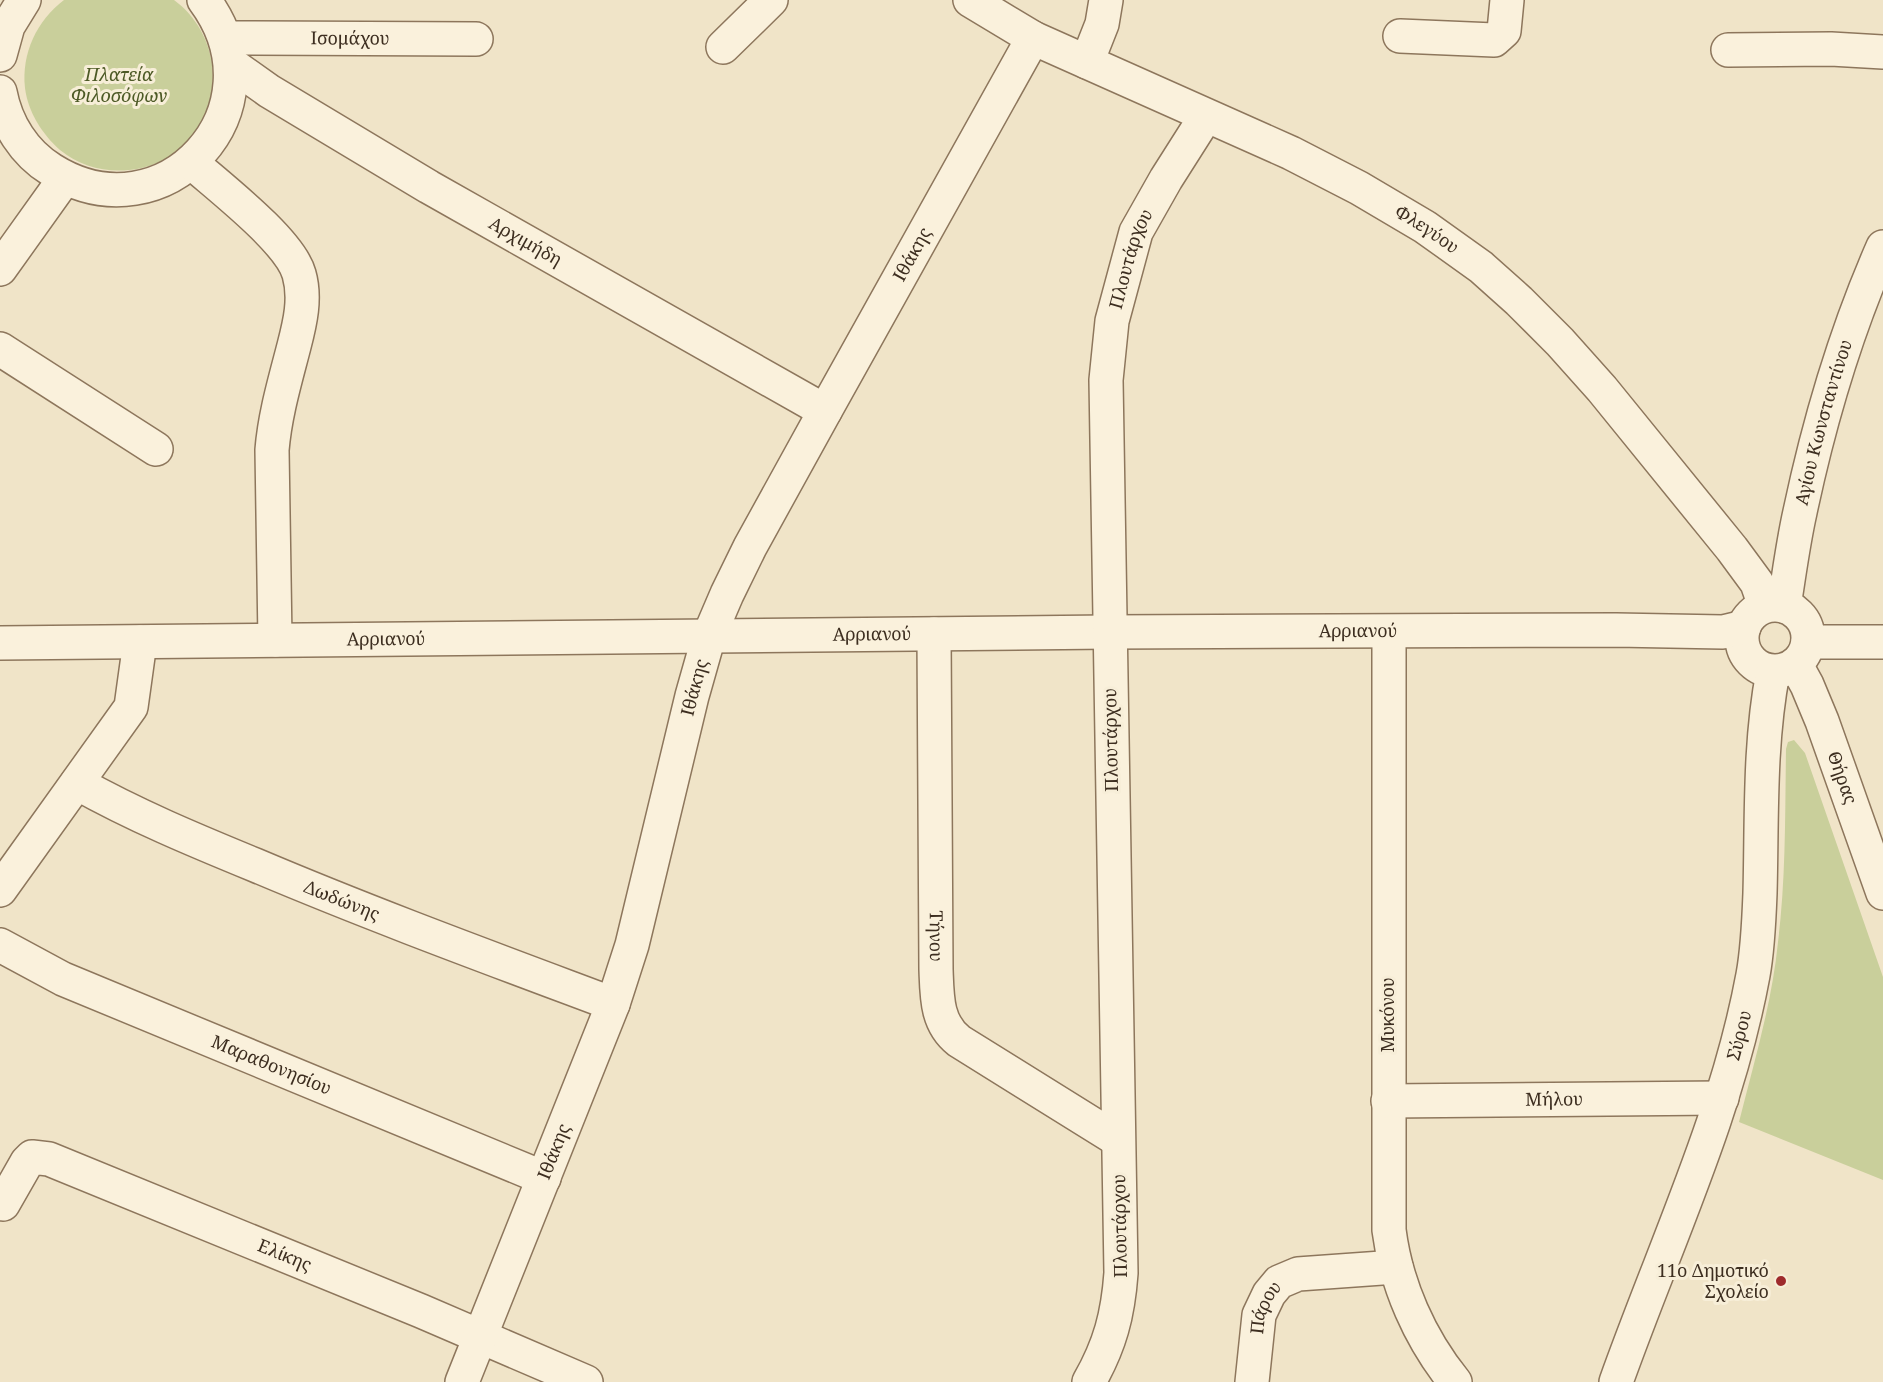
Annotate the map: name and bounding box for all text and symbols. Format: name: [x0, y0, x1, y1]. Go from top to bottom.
street label: Ισομάχου: [310, 25, 390, 50]
park label: Πλατεία Φιλοσόφων: [71, 62, 167, 107]
street label: Φλεγύου: [1391, 199, 1464, 259]
street label: Πλουτάρχου: [1103, 204, 1158, 311]
street label: Αρχιμήδη: [485, 210, 567, 271]
street label: Ιθάκης: [887, 222, 936, 285]
street label: Αγίου Κωνσταντίνου: [1789, 336, 1857, 507]
street label: Αρριανού: [1319, 618, 1397, 642]
street label: Αρριανού: [833, 621, 911, 646]
street label: Αρριανού: [347, 626, 425, 651]
street label: Ιθάκης: [675, 656, 713, 718]
street label: Πλουτάρχου: [1097, 688, 1123, 792]
street label: Θήρας: [1823, 748, 1864, 807]
street label: Δωδώνης: [301, 874, 384, 926]
street label: Τήνου: [925, 910, 949, 962]
street label: Μυκόνου: [1375, 977, 1399, 1053]
street label: Σύρου: [1720, 1008, 1756, 1063]
street label: Μαραθονησίου: [208, 1029, 335, 1100]
street label: Μήλου: [1525, 1086, 1583, 1111]
street label: Ιθάκης: [531, 1120, 575, 1183]
street label: Πλουτάρχου: [1106, 1174, 1132, 1278]
street label: Ελίκης: [254, 1233, 316, 1276]
place label: 11ο Δημοτικό Σχολείο: [1657, 1258, 1769, 1303]
marker: 11ο Δημοτικό Σχολείο: [1774, 1274, 1788, 1288]
street label: Πάρου: [1244, 1275, 1286, 1335]

